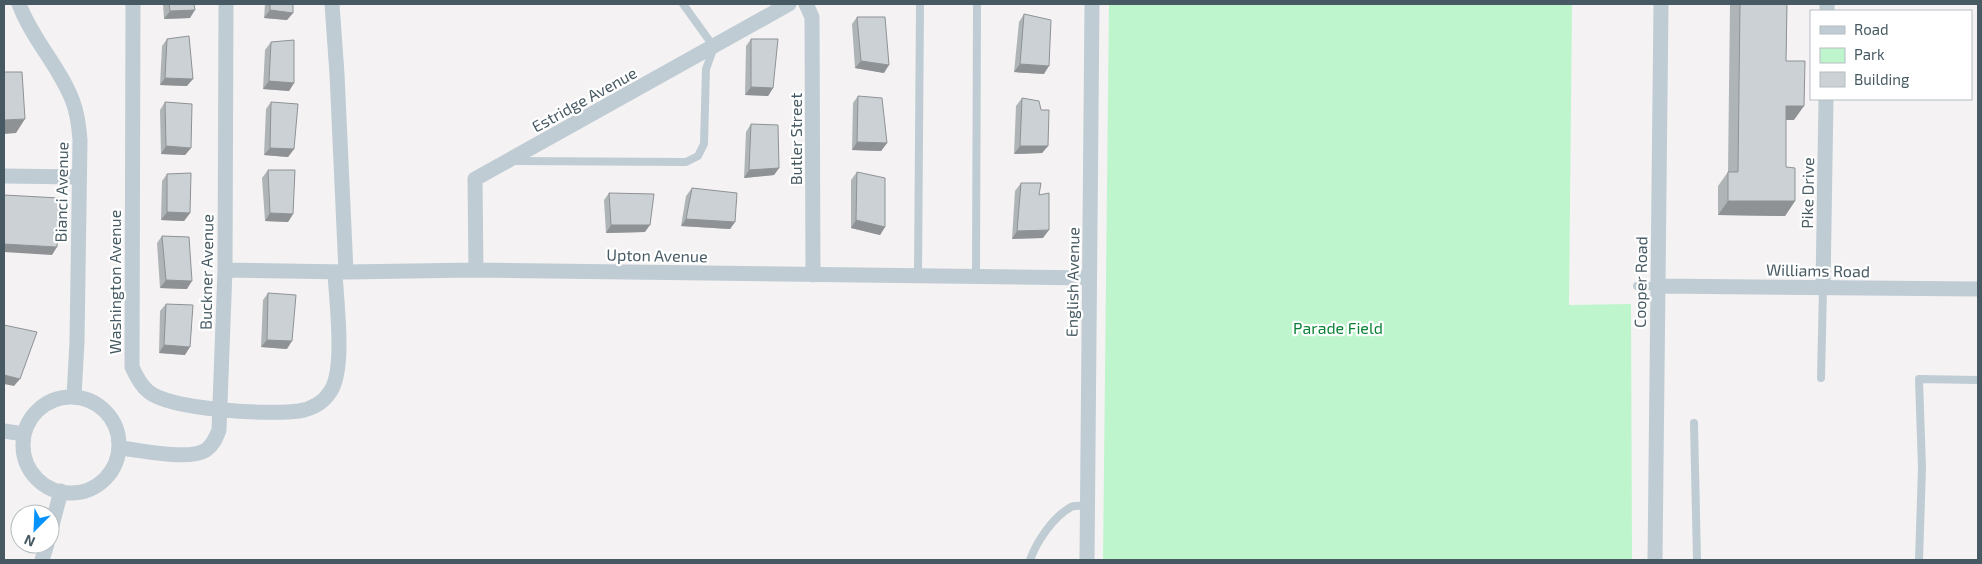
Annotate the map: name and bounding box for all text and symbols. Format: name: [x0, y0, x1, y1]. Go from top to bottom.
legend: [1810, 10, 1972, 100]
text: Road: [1854, 20, 1889, 38]
text: Park: [1854, 45, 1885, 63]
street label: Estridge Avenue: [528, 62, 640, 136]
text: Building: [1854, 70, 1910, 88]
street label: Butler Street: [786, 93, 805, 185]
street label: Bianci Avenue: [51, 142, 71, 242]
street label: Pike Drive: [1797, 157, 1817, 229]
street label: Washington Avenue: [105, 210, 124, 354]
street label: Buckner Avenue: [195, 214, 217, 330]
street label: English Avenue: [1062, 227, 1082, 337]
street label: Cooper Road: [1630, 236, 1650, 328]
street label: Upton Avenue: [606, 245, 708, 265]
street label: Williams Road: [1766, 260, 1870, 280]
park label: Parade Field: [1293, 318, 1383, 337]
north arrow: [10, 504, 60, 554]
text: N: [21, 532, 38, 551]

